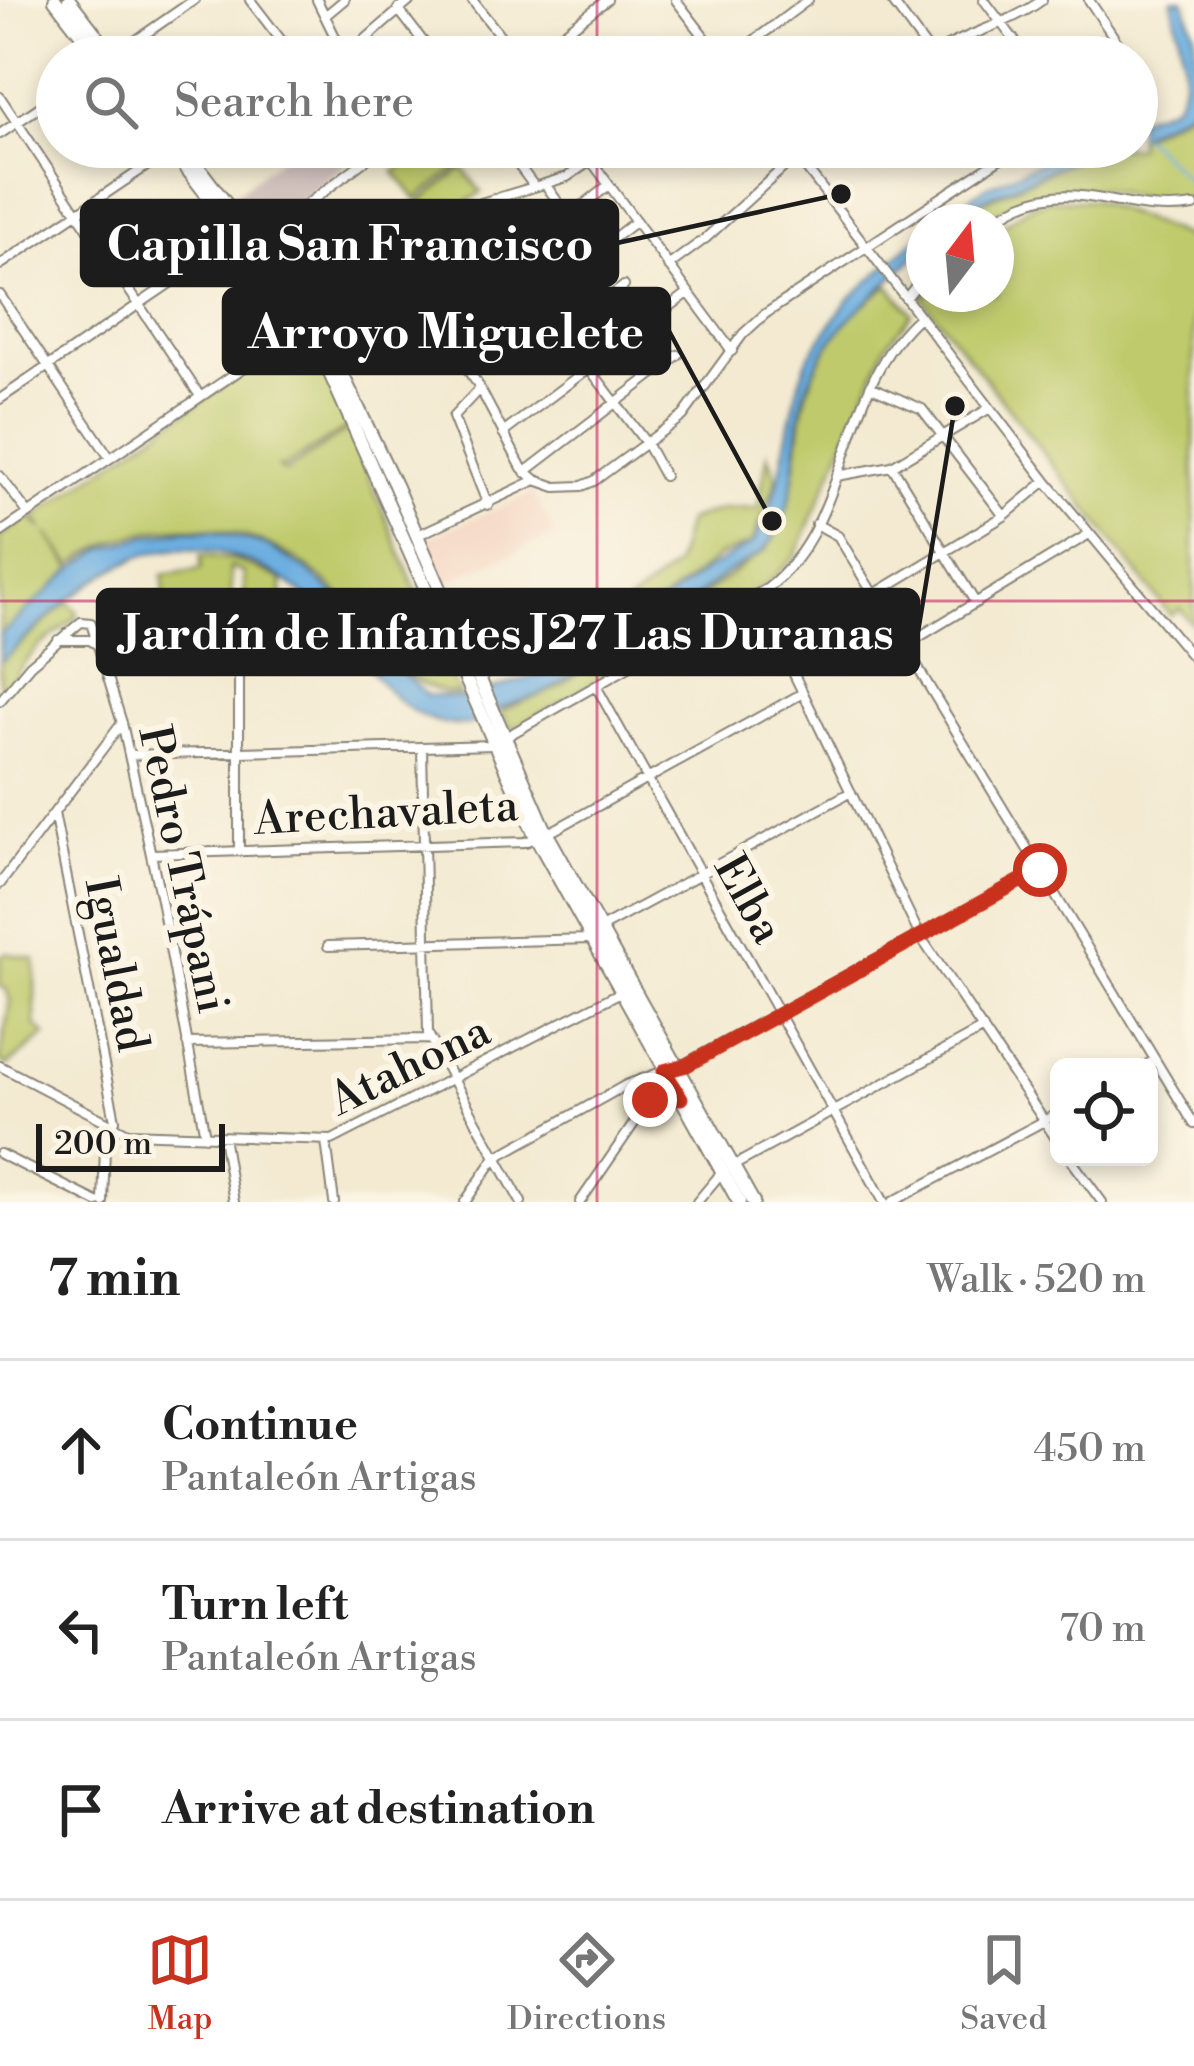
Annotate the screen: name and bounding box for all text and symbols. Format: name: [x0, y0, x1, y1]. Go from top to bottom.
search box: [36, 36, 1158, 168]
icon: search: [78, 69, 144, 135]
text: Search here: [174, 74, 414, 131]
callout: Capilla San Francisco: [82, 201, 617, 285]
north arrow: [906, 204, 1014, 312]
text: Capilla San Francisco: [107, 216, 593, 276]
callout: Arroyo Miguelete: [224, 289, 669, 373]
text: Arroyo Miguelete: [247, 304, 644, 364]
callout: Jardín de Infantes J27 Las Duranas: [98, 590, 918, 674]
text: Jardín de Infantes J27 Las Duranas: [116, 605, 894, 665]
street label: Pedro Trápani: [124, 721, 241, 1018]
street label: Arechavaleta: [251, 778, 520, 849]
route start: [1013, 843, 1067, 897]
street label: Elba: [700, 845, 795, 954]
street label: Igualdad: [71, 873, 160, 1057]
street label: Atahona: [319, 1003, 500, 1130]
map controls: [1050, 1058, 1158, 1166]
button: locate: [1050, 1058, 1158, 1166]
route end: [623, 1073, 677, 1127]
scale bar: [36, 1118, 225, 1171]
text: 200 m: [54, 1124, 152, 1165]
text: 7 min: [48, 1248, 180, 1312]
text: Walk · 520 m: [927, 1256, 1146, 1305]
text: Continue: [162, 1397, 358, 1454]
icon: ahead: [48, 1417, 114, 1483]
text: 450 m: [1033, 1425, 1146, 1474]
text: Pantaleón Artigas: [162, 1454, 477, 1503]
text: Turn left: [162, 1577, 348, 1634]
icon: left: [48, 1597, 114, 1663]
text: 70 m: [1059, 1605, 1146, 1654]
text: Pantaleón Artigas: [162, 1634, 477, 1683]
icon: arrive: [48, 1777, 114, 1843]
text: Arrive at destination: [162, 1781, 595, 1838]
tab: Map: [147, 1927, 213, 2040]
tab: Directions: [507, 1927, 666, 2040]
tab: Saved: [960, 1927, 1047, 2040]

